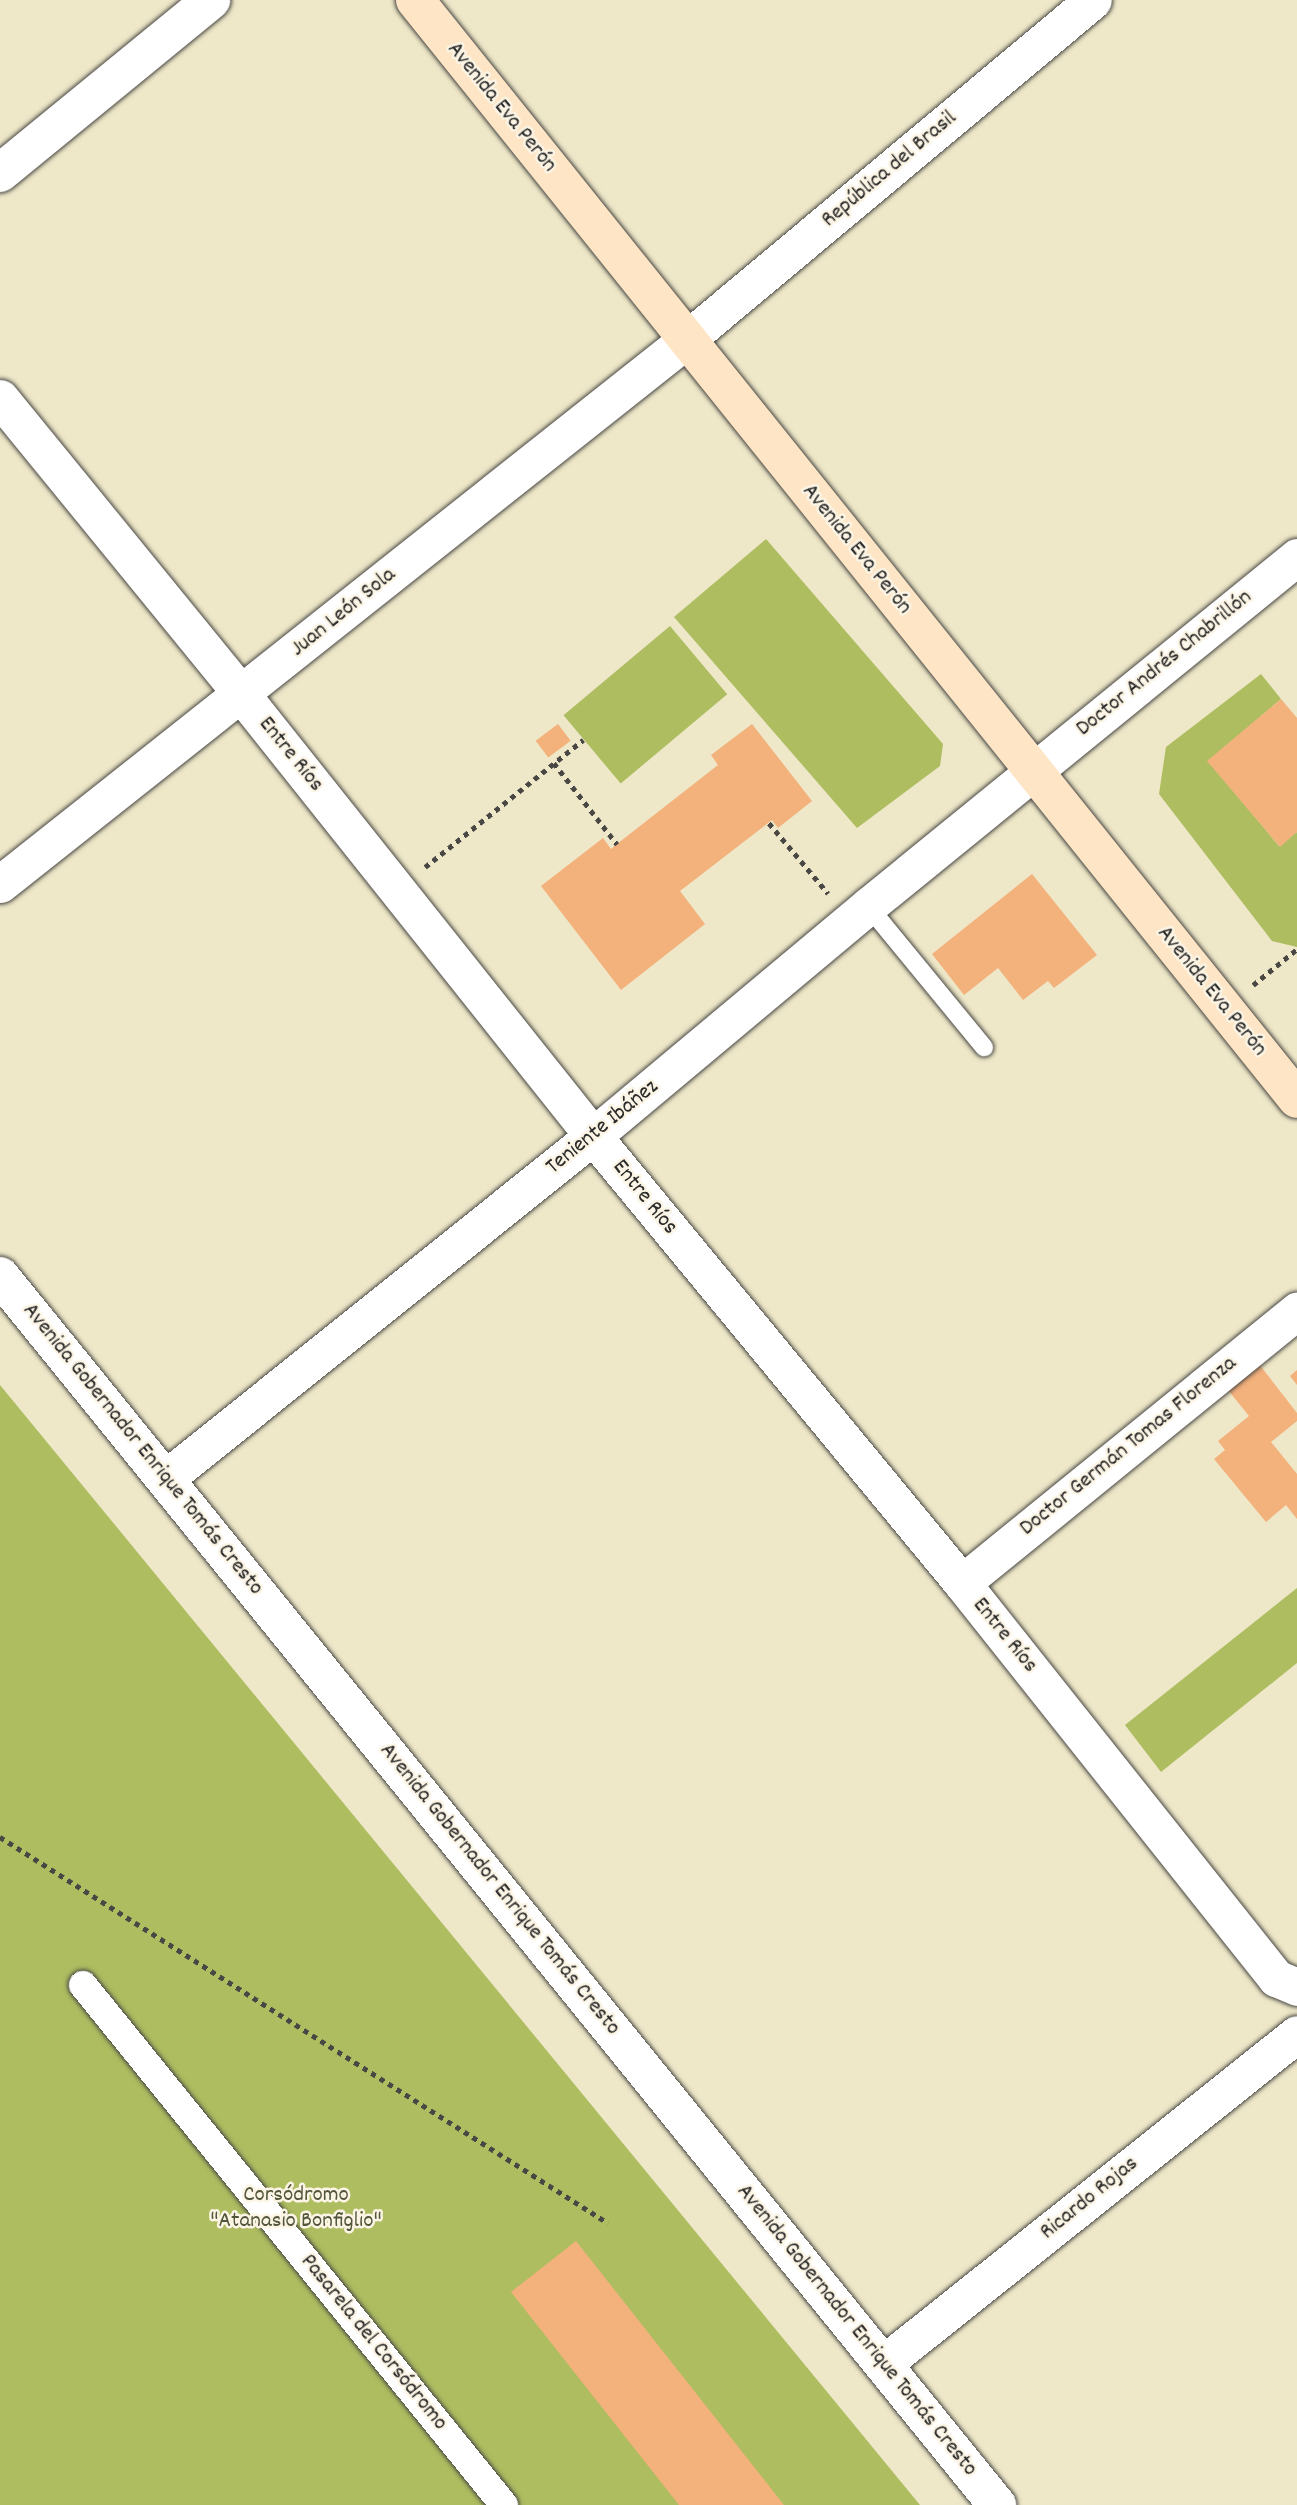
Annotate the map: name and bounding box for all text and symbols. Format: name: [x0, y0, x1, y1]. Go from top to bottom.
street label: Avenida Eva Perón: [440, 37, 562, 179]
street label: República del Brasil: [817, 105, 963, 235]
street label: Avenida Eva Perón: [795, 479, 917, 621]
street label: Juan León Sola: [286, 562, 402, 664]
street label: Doctor Andrés Chabrillón: [1071, 585, 1259, 743]
street label: Entre Ríos: [251, 712, 329, 798]
street label: Avenida Eva Perón: [1150, 921, 1272, 1063]
street label: Teniente Ibáñez: [541, 1074, 665, 1182]
street label: Entre Ríos: [605, 1155, 683, 1241]
street label: Avenida Gobernador Enrique Tomás Cresto: [15, 1298, 269, 1602]
street label: Doctor Germán Tomas Florenza: [1015, 1351, 1243, 1543]
street label: Entre Ríos: [965, 1593, 1043, 1679]
street label: Avenida Gobernador Enrique Tomás Cresto: [372, 1738, 626, 2042]
street label: Ricardo Rojas: [1035, 2151, 1145, 2247]
street label: Avenida Gobernador Enrique Tomás Cresto: [729, 2179, 983, 2483]
park label: Corsódromo "Atanasio Bonfiglio": [210, 2182, 382, 2236]
street label: Pasarela del Corsódromo: [293, 2249, 453, 2437]

